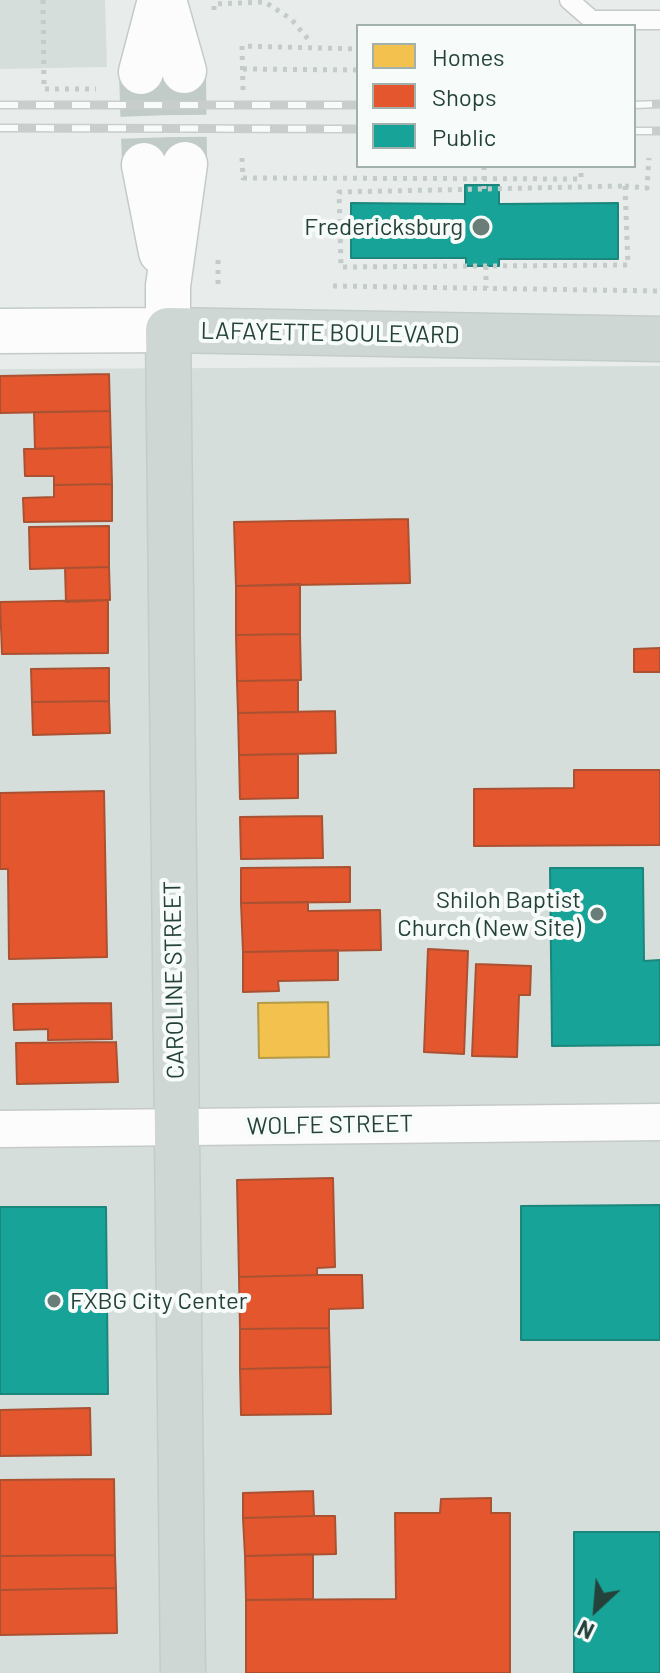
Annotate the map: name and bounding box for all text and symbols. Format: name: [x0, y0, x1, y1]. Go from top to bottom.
legend: [356, 24, 636, 168]
text: Homes: [432, 42, 505, 71]
text: Shops: [432, 82, 497, 111]
text: Public: [432, 122, 496, 151]
place label: Fredericksburg: [304, 213, 463, 241]
marker: Fredericksburg: [470, 216, 492, 238]
street label: LAFAYETTE BOULEVARD: [200, 316, 460, 350]
street label: CAROLINE STREET: [158, 881, 190, 1079]
place label: Shiloh Baptist Church (New Site): [397, 886, 581, 942]
marker: Shiloh Baptist Church (New Site): [588, 905, 606, 923]
street label: WOLFE STREET: [246, 1109, 414, 1141]
place label: FXBG City Center: [70, 1287, 248, 1315]
marker: FXBG City Center: [45, 1292, 63, 1310]
north arrow: [556, 1569, 636, 1649]
text: N: [573, 1616, 598, 1645]

